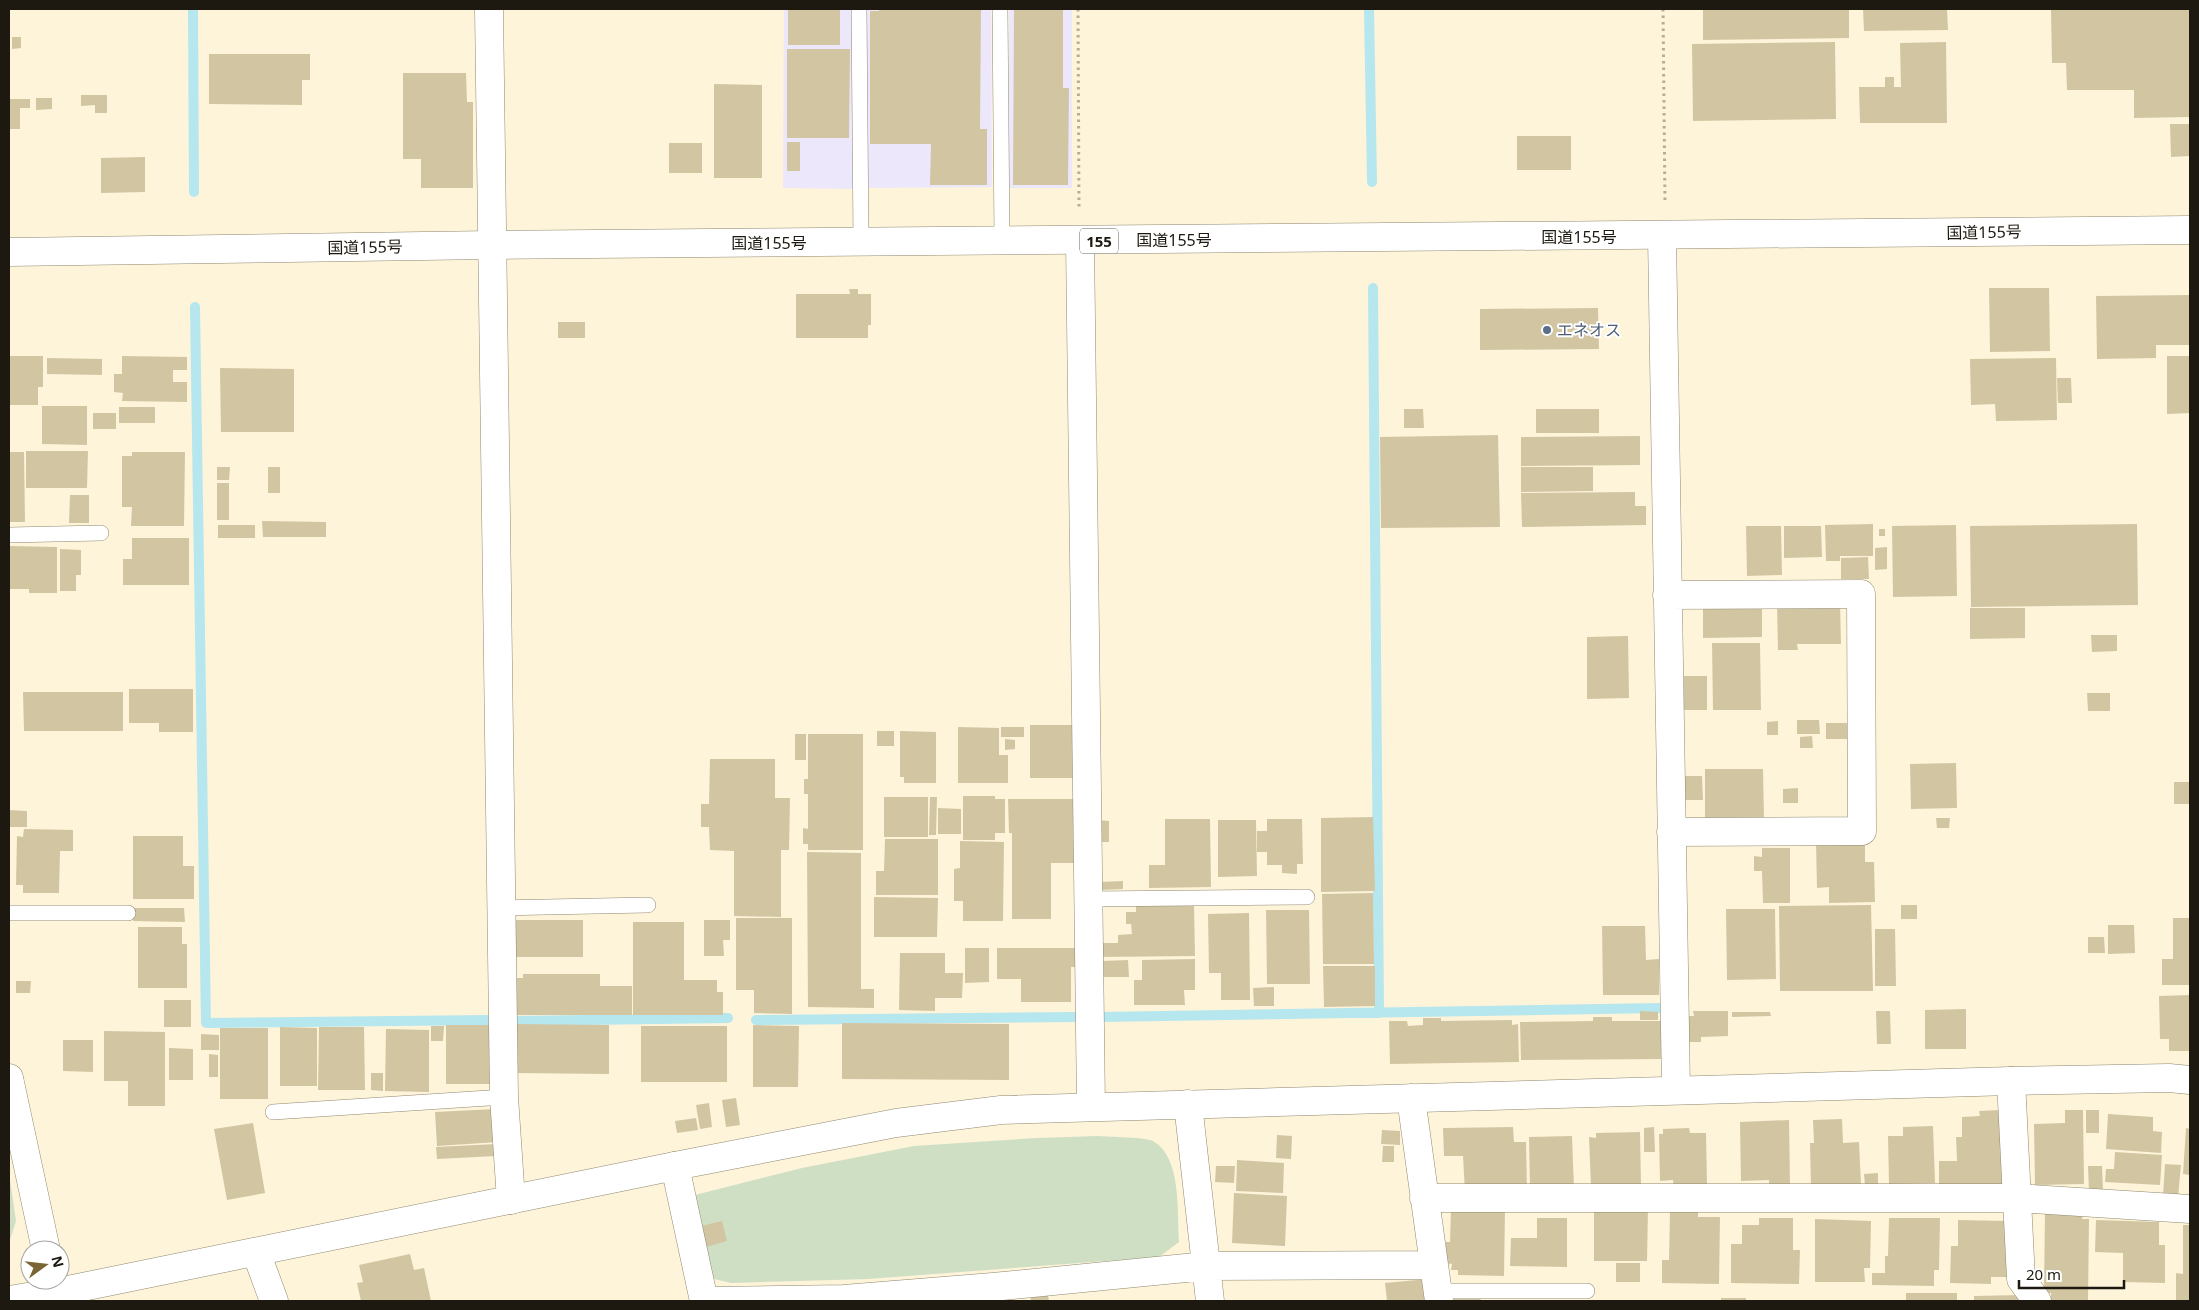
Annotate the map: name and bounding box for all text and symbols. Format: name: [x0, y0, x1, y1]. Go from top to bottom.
street label: 国道155号: [1946, 220, 2022, 244]
street label: 国道155号: [1541, 226, 1617, 248]
road number: 155: [1080, 228, 1118, 254]
street label: 国道155号: [1136, 229, 1212, 251]
street label: 国道155号: [731, 232, 807, 254]
street label: 国道155号: [327, 235, 403, 259]
place label: エネオス: [1557, 319, 1621, 341]
marker: エネオス: [1541, 324, 1553, 336]
north arrow: [20, 1240, 70, 1290]
text: N: [47, 1254, 69, 1269]
scale bar: [2019, 1258, 2124, 1290]
text: 20 m: [2026, 1264, 2061, 1284]

